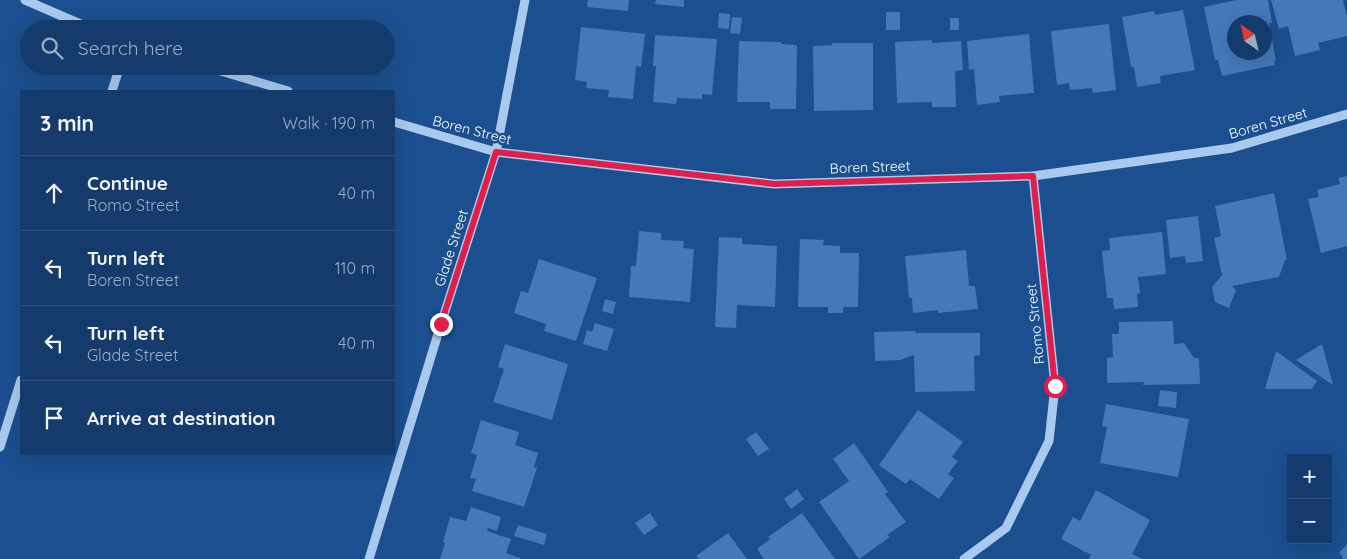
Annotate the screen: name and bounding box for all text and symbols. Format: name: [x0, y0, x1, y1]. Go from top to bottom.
north arrow: [1227, 15, 1272, 60]
search box: [20, 20, 395, 75]
icon: search: [38, 34, 66, 62]
text: Search here: [78, 36, 183, 60]
street label: Boren Street: [1227, 103, 1310, 143]
text: 3 min: [40, 110, 94, 136]
street label: Boren Street: [431, 112, 514, 149]
text: Walk · 190 m: [283, 113, 375, 133]
street label: Boren Street: [829, 157, 911, 177]
text: Continue: [87, 171, 168, 195]
icon: ahead: [40, 179, 68, 207]
text: 40 m: [338, 183, 375, 203]
text: Romo Street: [87, 195, 180, 215]
street label: Glade Street: [430, 207, 472, 289]
text: Turn left: [87, 246, 165, 270]
icon: left: [40, 254, 68, 282]
text: 110 m: [335, 258, 375, 278]
text: Boren Street: [87, 270, 179, 290]
street label: Romo Street: [1022, 282, 1048, 365]
route end: [430, 313, 453, 336]
text: Turn left: [87, 321, 165, 345]
icon: left: [40, 329, 68, 357]
text: 40 m: [338, 333, 375, 353]
text: Glade Street: [87, 345, 178, 365]
route start: [1044, 375, 1067, 398]
icon: arrive: [40, 404, 68, 432]
text: Arrive at destination: [87, 406, 276, 430]
map controls: [1287, 454, 1332, 544]
button: +: [1287, 454, 1332, 499]
button: −: [1287, 499, 1332, 544]

